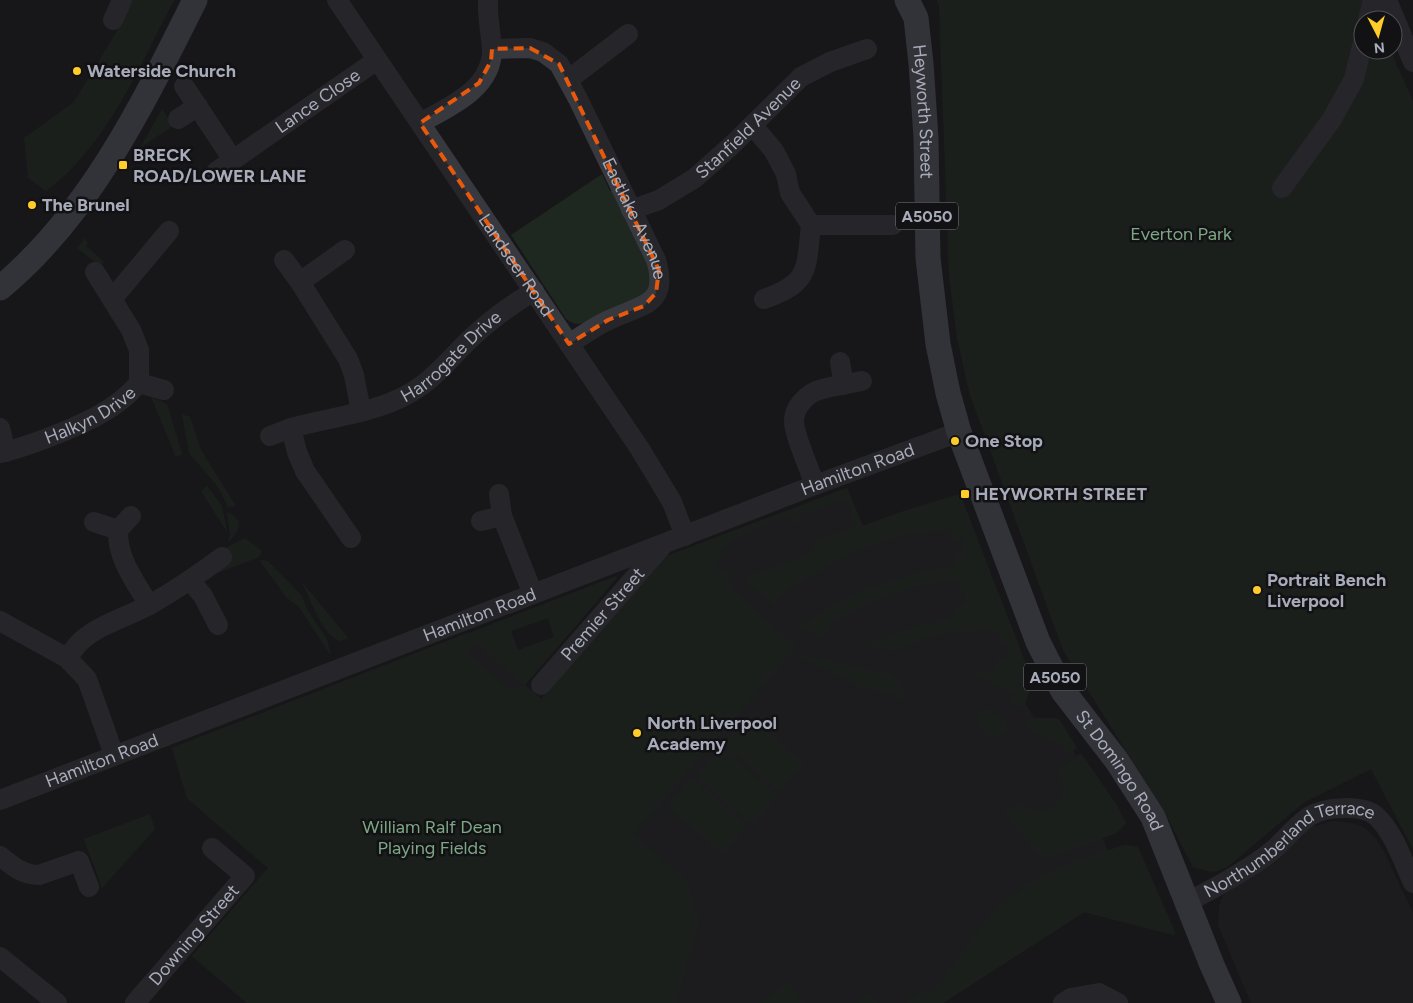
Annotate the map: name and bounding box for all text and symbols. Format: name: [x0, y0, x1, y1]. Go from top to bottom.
north arrow: [1353, 10, 1403, 60]
text: N: [1373, 38, 1386, 56]
street label: Heyworth Street: [908, 43, 938, 179]
place label: Waterside Church: [87, 60, 236, 82]
street label: Lance Close: [271, 64, 365, 138]
marker: Waterside Church: [71, 65, 83, 77]
street label: Stanfield Avenue: [691, 72, 806, 183]
place label: BRECK ROAD/LOWER LANE: [133, 144, 306, 187]
street label: Eastlake Avenue: [597, 154, 671, 281]
marker: BRECK ROAD/LOWER LANE: [117, 159, 129, 171]
place label: The Brunel: [42, 194, 130, 216]
marker: The Brunel: [26, 199, 38, 211]
road number: A5050: [896, 202, 958, 230]
street label: Landseer Road: [474, 210, 558, 321]
park label: Everton Park: [1130, 223, 1232, 245]
street label: Harrogate Drive: [397, 306, 506, 407]
street label: Halkyn Drive: [41, 382, 140, 449]
place label: One Stop: [965, 430, 1043, 452]
marker: One Stop: [949, 435, 961, 447]
street label: Hamilton Road: [798, 438, 917, 500]
place label: HEYWORTH STREET: [975, 483, 1148, 505]
marker: HEYWORTH STREET: [959, 488, 971, 500]
street label: Premier Street: [556, 563, 649, 665]
place label: Portrait Bench Liverpool: [1267, 569, 1386, 612]
street label: Hamilton Road: [420, 583, 539, 646]
marker: Portrait Bench Liverpool: [1251, 584, 1263, 596]
road number: A5050: [1024, 664, 1086, 690]
street label: St Domingo Road: [1071, 706, 1168, 834]
place label: North Liverpool Academy: [647, 712, 777, 755]
marker: North Liverpool Academy: [631, 727, 643, 739]
street label: Hamilton Road: [42, 729, 161, 792]
street label: Northumberland Terrace: [1200, 797, 1379, 902]
park label: William Ralf Dean Playing Fields: [362, 816, 502, 859]
street label: Downing Street: [144, 880, 244, 990]

